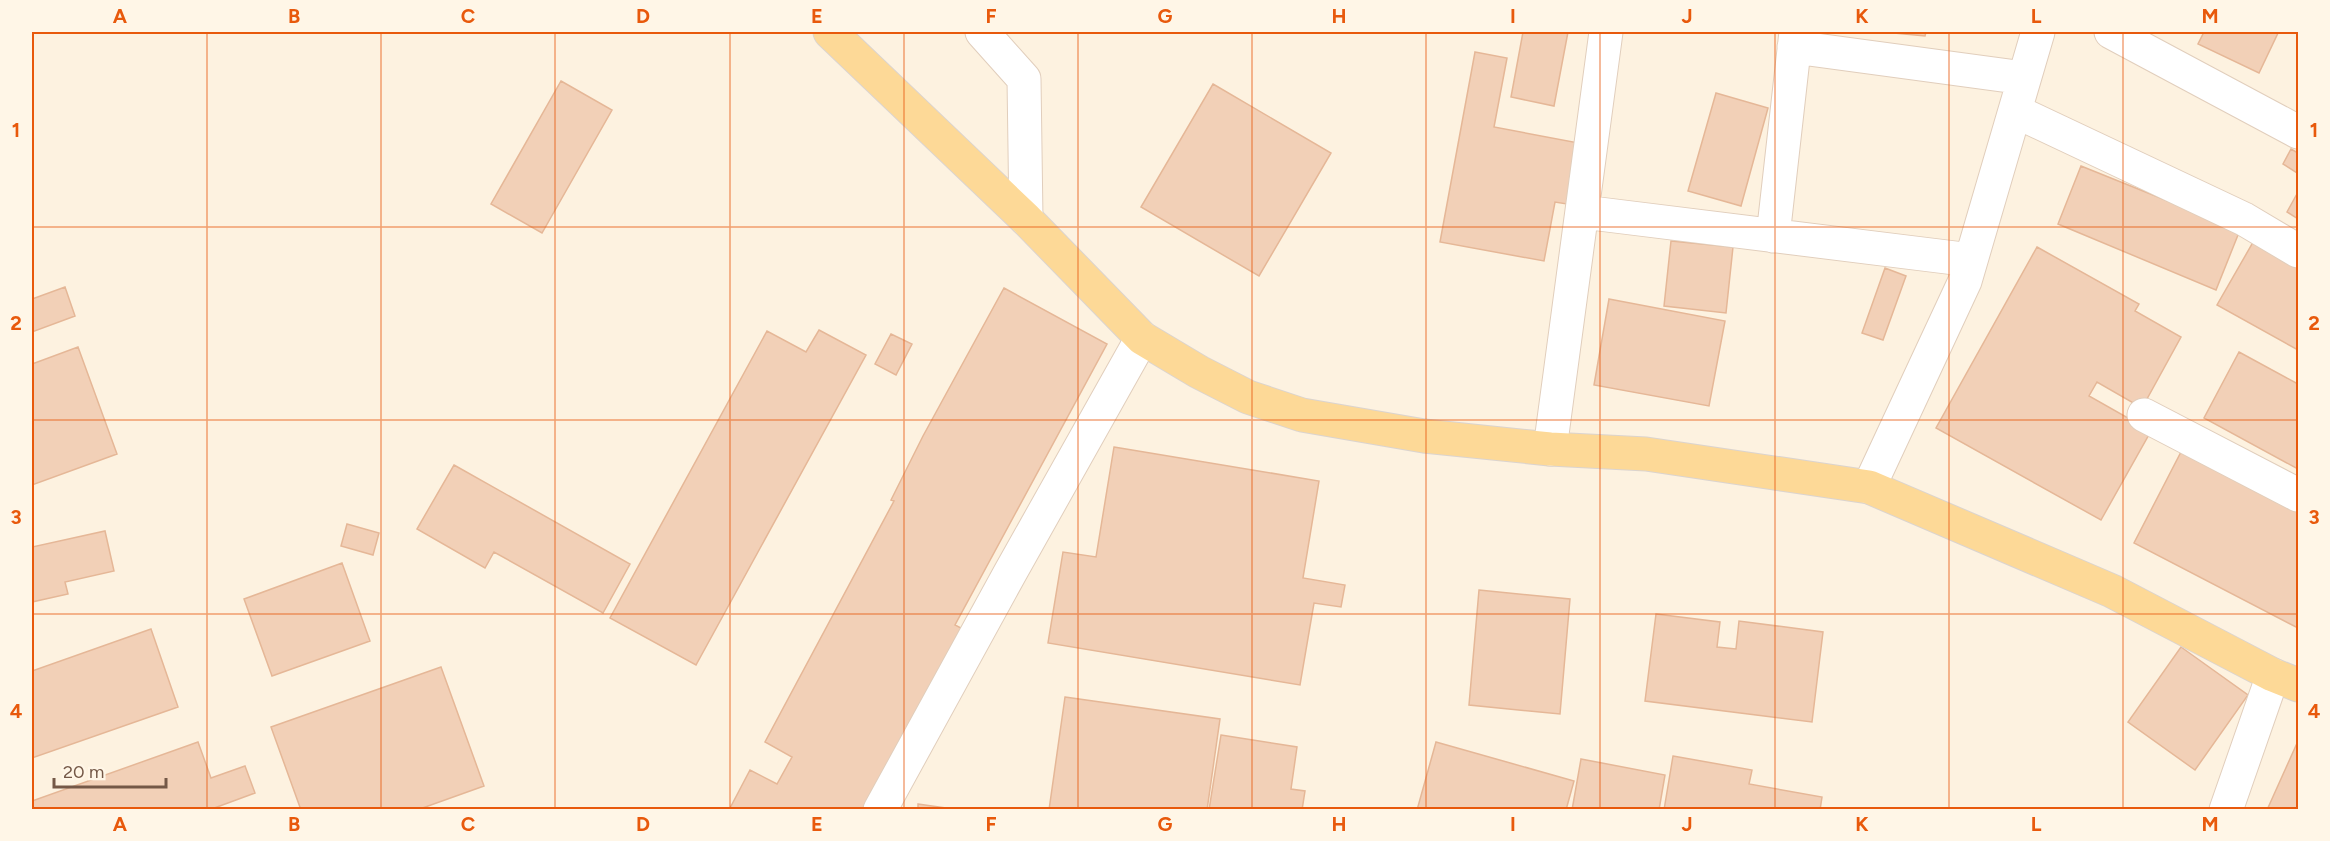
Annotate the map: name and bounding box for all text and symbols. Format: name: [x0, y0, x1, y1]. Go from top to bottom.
text: A: [113, 4, 128, 28]
text: B: [288, 4, 300, 28]
text: C: [461, 4, 475, 28]
text: D: [636, 4, 650, 28]
text: E: [811, 4, 823, 28]
text: F: [985, 4, 997, 28]
text: G: [1158, 4, 1173, 28]
text: H: [1332, 4, 1347, 28]
text: I: [1510, 4, 1516, 28]
text: J: [1681, 4, 1693, 28]
text: K: [1855, 4, 1869, 28]
text: L: [2031, 4, 2042, 28]
text: M: [2201, 4, 2219, 28]
text: 1: [12, 118, 20, 142]
text: 1: [2310, 118, 2318, 142]
text: 2: [10, 311, 22, 335]
text: 2: [2308, 311, 2320, 335]
text: 3: [10, 505, 22, 529]
text: 3: [2308, 505, 2320, 529]
text: 4: [10, 699, 23, 723]
text: 4: [2308, 699, 2321, 723]
scale bar: [54, 751, 166, 789]
text: 20 m: [63, 761, 104, 783]
text: A: [113, 812, 128, 836]
text: B: [288, 812, 300, 836]
text: C: [461, 812, 475, 836]
text: D: [636, 812, 650, 836]
text: E: [811, 812, 823, 836]
text: F: [985, 812, 997, 836]
text: G: [1158, 812, 1173, 836]
text: H: [1332, 812, 1347, 836]
text: I: [1510, 812, 1516, 836]
text: J: [1681, 812, 1693, 836]
text: K: [1855, 812, 1869, 836]
text: L: [2031, 812, 2042, 836]
text: M: [2201, 812, 2219, 836]

